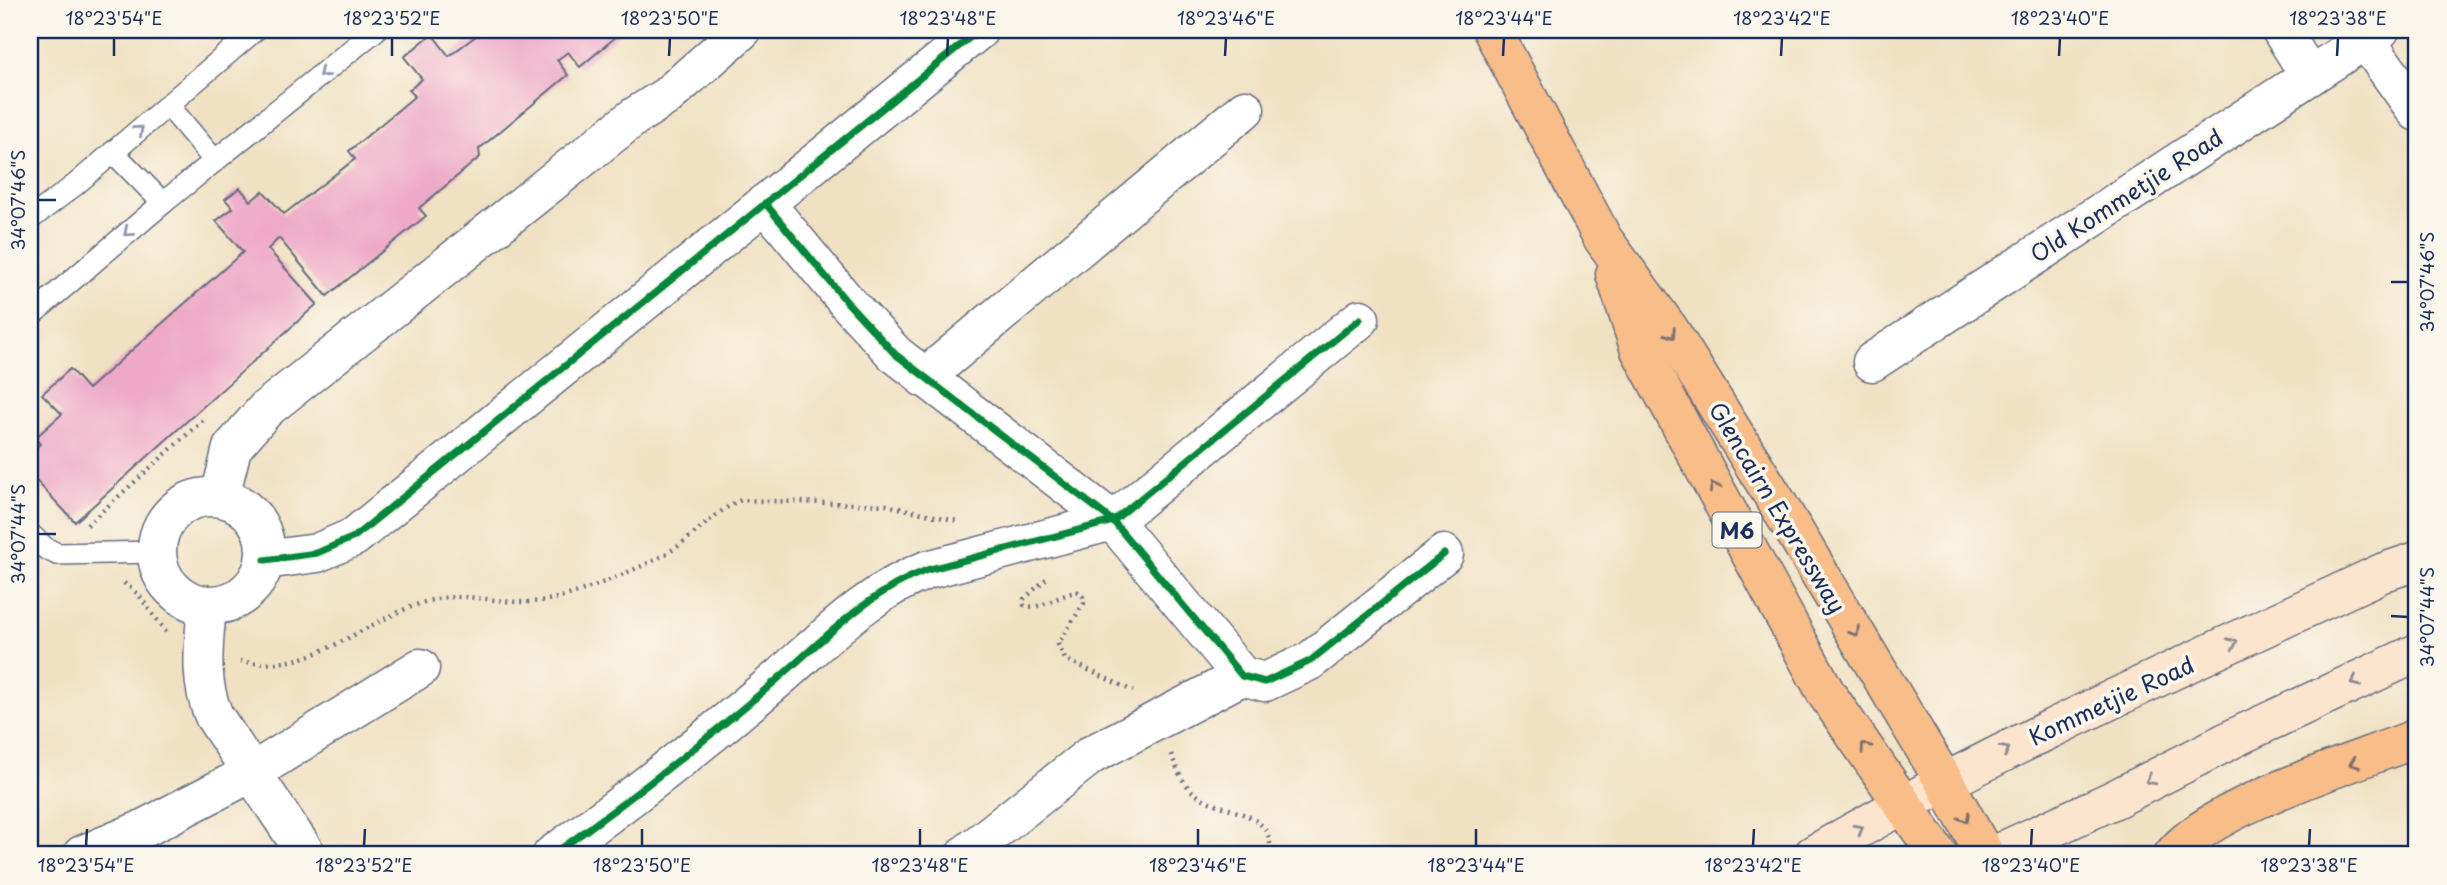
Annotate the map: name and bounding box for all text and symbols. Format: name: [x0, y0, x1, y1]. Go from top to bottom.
text: 18°23'54"E: [65, 4, 163, 31]
text: 18°23'52"E: [343, 4, 441, 31]
text: 18°23'50"E: [621, 4, 719, 31]
text: 18°23'48"E: [900, 4, 996, 31]
text: 18°23'46"E: [1177, 4, 1275, 31]
text: 18°23'44"E: [1455, 4, 1553, 31]
text: 18°23'42"E: [1733, 4, 1831, 31]
text: 18°23'40"E: [2011, 4, 2109, 31]
text: 18°23'38"E: [2289, 4, 2387, 31]
one-way arrow: [319, 65, 332, 77]
street label: Old Kommetjie Road: [2023, 119, 2229, 271]
one-way arrow: [131, 126, 144, 138]
text: 34°07'46"S: [4, 149, 31, 251]
one-way arrow: [124, 224, 136, 237]
text: 34°07'46"S: [2413, 231, 2440, 333]
one-way arrow: [1663, 326, 1676, 339]
street label: Glencairn Expressway: [1701, 394, 1855, 620]
one-way arrow: [1709, 482, 1723, 494]
text: 34°07'44"S: [4, 484, 31, 584]
road number: M6: [1712, 512, 1762, 548]
text: 34°07'44"S: [2413, 567, 2440, 667]
one-way arrow: [1846, 624, 1859, 637]
one-way arrow: [2226, 637, 2238, 651]
street label: Kommetjie Road: [2023, 646, 2199, 754]
one-way arrow: [2350, 674, 2362, 688]
one-way arrow: [1861, 742, 1873, 755]
one-way arrow: [1998, 745, 2010, 759]
one-way arrow: [2348, 754, 2360, 768]
one-way arrow: [2145, 772, 2157, 786]
one-way arrow: [1956, 811, 1970, 824]
one-way arrow: [1852, 824, 1864, 837]
text: 18°23'54"E: [37, 851, 135, 878]
text: 18°23'52"E: [315, 851, 413, 878]
text: 18°23'50"E: [593, 851, 691, 878]
text: 18°23'48"E: [872, 851, 968, 878]
text: 18°23'46"E: [1149, 851, 1247, 878]
text: 18°23'44"E: [1427, 851, 1525, 878]
text: 18°23'42"E: [1704, 851, 1802, 878]
text: 18°23'40"E: [1982, 851, 2080, 878]
text: 18°23'38"E: [2260, 851, 2358, 878]

